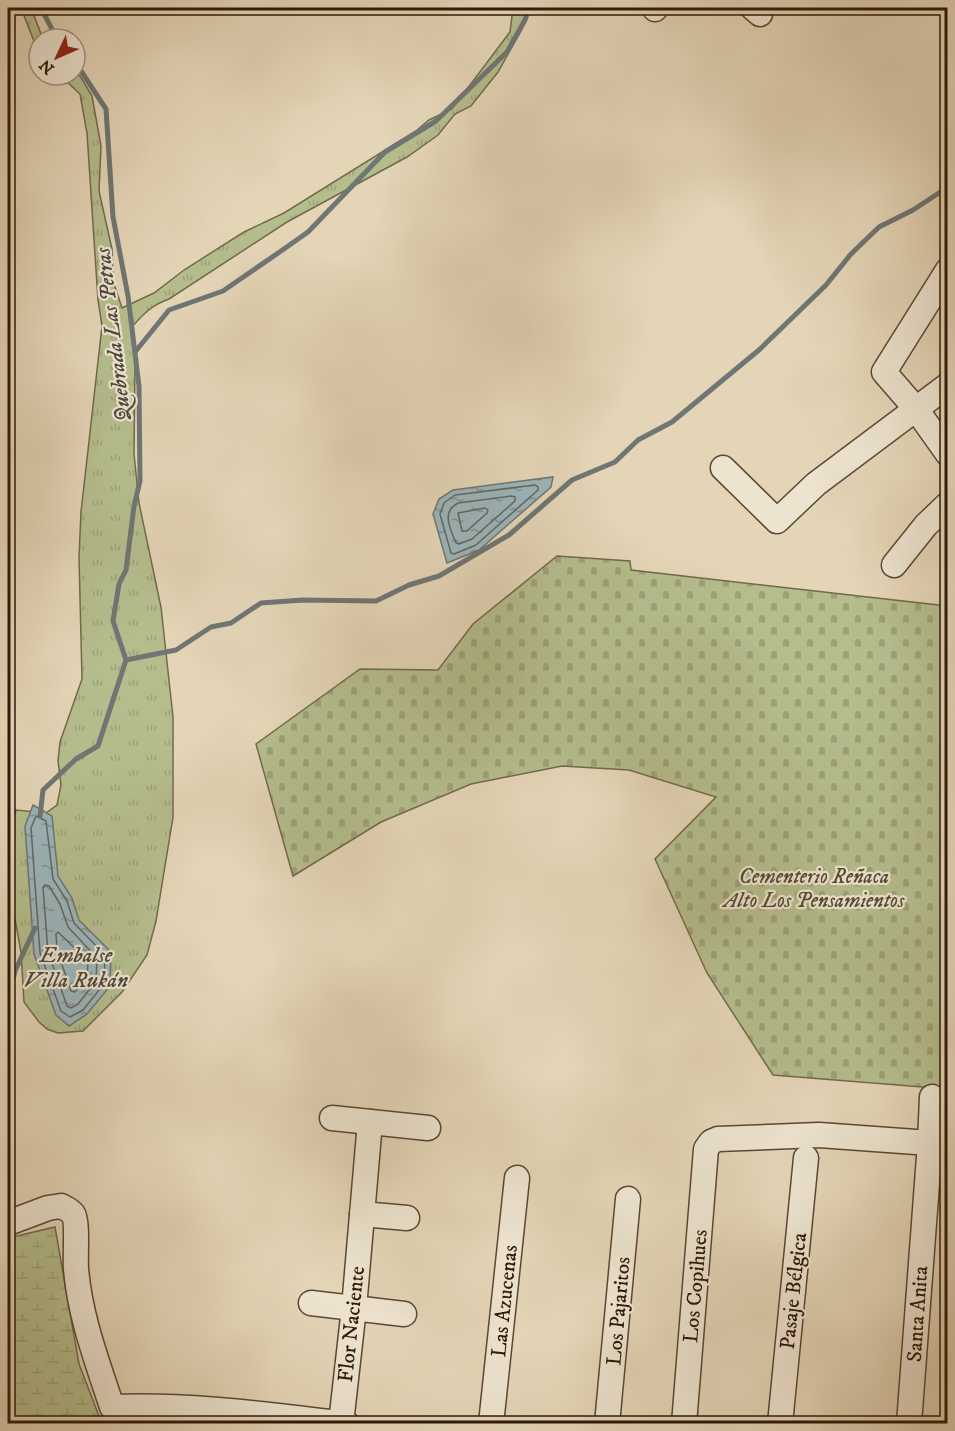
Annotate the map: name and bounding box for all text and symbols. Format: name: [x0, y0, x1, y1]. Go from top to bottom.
north arrow: [27, 27, 87, 87]
text: N: [35, 55, 59, 78]
water label: Quebrada Las Petras: [89, 245, 138, 424]
park label: Cementerio Reñaca Alto Los Pensamientos: [722, 864, 905, 914]
water label: Embalse Villa Rukán: [24, 942, 128, 994]
street label: Los Copihues: [678, 1228, 714, 1344]
street label: Pasaje Bélgica: [775, 1231, 813, 1351]
street label: Las Azucenas: [486, 1244, 524, 1359]
street label: Los Pajaritos: [601, 1256, 637, 1367]
street label: Flor Naciente: [333, 1264, 371, 1383]
street label: Santa Anita: [902, 1265, 934, 1363]

